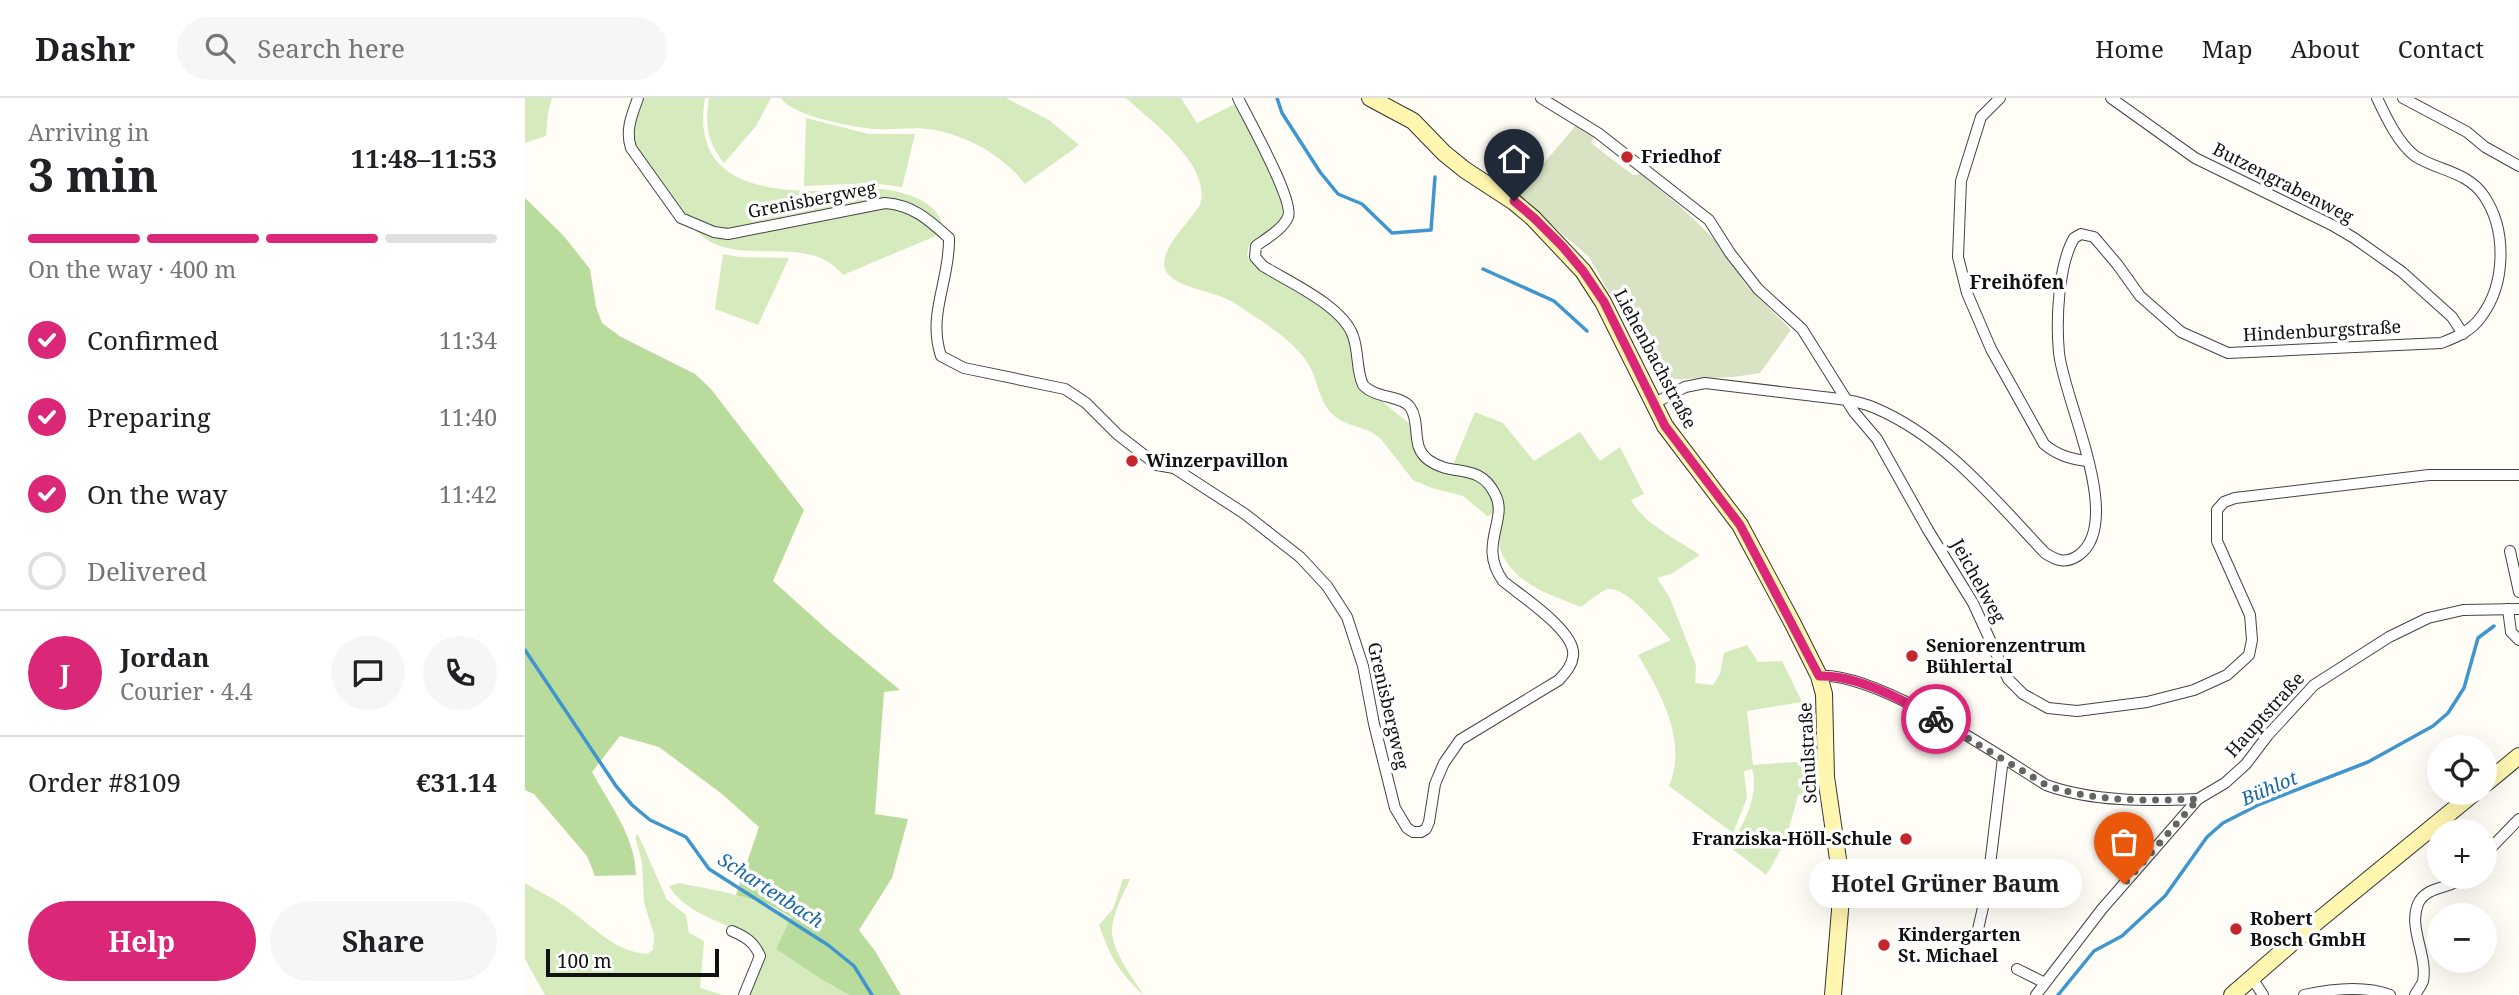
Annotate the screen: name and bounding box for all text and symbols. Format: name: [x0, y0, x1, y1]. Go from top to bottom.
search box: [177, 17, 667, 80]
text: Dashr: [35, 26, 135, 71]
icon: search: [201, 29, 239, 67]
text: Search here: [257, 30, 405, 66]
text: Home: [2095, 32, 2164, 65]
text: Map: [2202, 32, 2253, 65]
text: About: [2291, 32, 2360, 65]
text: Contact: [2398, 32, 2484, 65]
text: Arriving in: [28, 116, 149, 148]
pin: [1484, 129, 1544, 201]
street label: Butzengrabenweg: [2209, 136, 2358, 228]
text: 11:48–11:53: [351, 140, 497, 176]
icon: home: [1495, 140, 1533, 178]
text: 3 min: [28, 143, 158, 205]
place label: Friedhof: [1641, 144, 1722, 168]
marker: Friedhof: [1619, 149, 1635, 165]
street label: Grenisbergweg: [746, 175, 878, 223]
text: On the way · 400 m: [28, 253, 236, 285]
district label: Freihöfen: [1970, 269, 2065, 295]
street label: Liehenbachstraße: [1609, 285, 1703, 432]
street label: Hindenburgstraße: [2242, 314, 2402, 346]
icon: check: [28, 321, 66, 359]
text: Confirmed: [87, 322, 219, 358]
text: 11:34: [439, 324, 497, 356]
icon: check: [28, 398, 66, 436]
text: Preparing: [87, 399, 211, 435]
text: 11:40: [439, 401, 497, 433]
place label: Winzerpavillon: [1146, 448, 1288, 472]
marker: Winzerpavillon: [1124, 453, 1140, 469]
icon: check: [28, 475, 66, 513]
text: On the way: [87, 476, 227, 512]
text: 11:42: [439, 478, 497, 510]
street label: Jeichelweg: [1946, 534, 2012, 627]
text: Delivered: [87, 553, 207, 589]
place label: Seniorenzentrum Bühlertal: [1926, 633, 2086, 678]
button: chat: [331, 636, 405, 710]
button: phone: [423, 636, 497, 710]
text: Jordan: [120, 639, 210, 675]
street label: Grenisbergweg: [1363, 640, 1415, 772]
marker: Seniorenzentrum Bühlertal: [1904, 648, 1920, 664]
text: J: [60, 655, 70, 691]
street label: Hauptstraße: [2219, 666, 2309, 762]
text: Courier · 4.4: [120, 675, 253, 707]
courier: [1901, 684, 1971, 754]
icon: bike: [1917, 700, 1955, 738]
street label: Schulstraße: [1792, 702, 1822, 804]
map controls: [2427, 735, 2497, 973]
button: locate: [2427, 735, 2497, 805]
text: Order #8109: [28, 764, 181, 800]
text: €31.14: [416, 764, 497, 800]
water label: Bühlot: [2236, 764, 2302, 812]
pin: [2094, 812, 2154, 884]
button: +: [2427, 819, 2497, 889]
icon: bag: [2105, 823, 2143, 861]
place label: Franziska-Höll-Schule: [1692, 826, 1892, 850]
marker: Franziska-Höll-Schule: [1898, 831, 1914, 847]
water label: Schartenbach: [713, 846, 829, 934]
callout: Hotel Grüner Baum: [1809, 860, 2082, 908]
text: Hotel Grüner Baum: [1831, 867, 2060, 899]
button: Help: [28, 901, 256, 981]
button: Share: [270, 901, 497, 981]
button: −: [2427, 903, 2497, 973]
place label: Robert Bosch GmbH: [2250, 906, 2366, 951]
marker: Robert Bosch GmbH: [2228, 921, 2244, 937]
place label: Kindergarten St. Michael: [1898, 922, 2021, 967]
marker: Kindergarten St. Michael: [1876, 937, 1892, 953]
scale bar: [546, 946, 719, 978]
text: 100 m: [557, 948, 612, 974]

